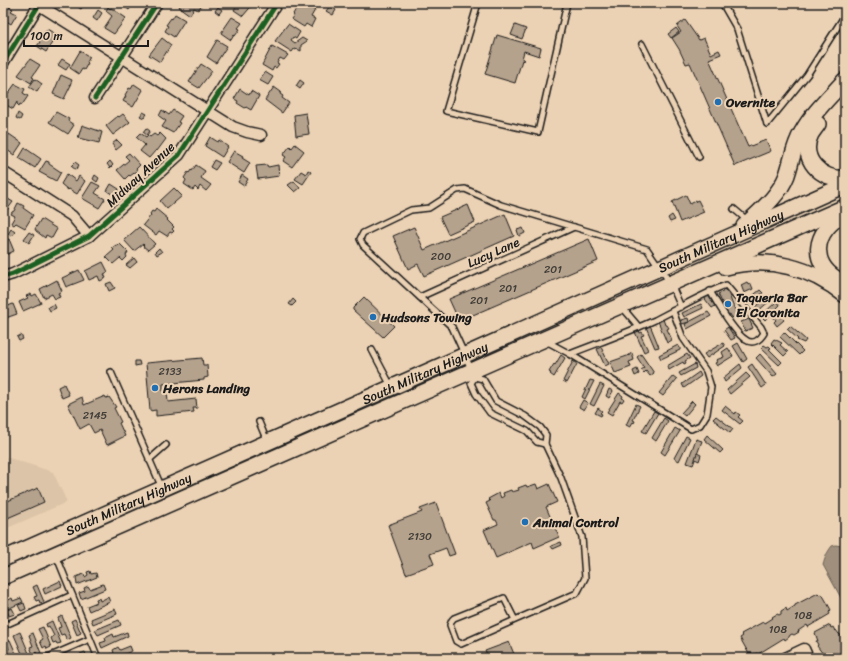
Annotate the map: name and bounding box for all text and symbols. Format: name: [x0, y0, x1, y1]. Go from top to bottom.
scale bar: [24, 22, 148, 48]
text: 100 m: [30, 25, 63, 47]
place label: Overnite: [725, 91, 776, 114]
marker: Overnite: [713, 97, 723, 107]
street label: Midway Avenue: [100, 136, 181, 213]
street label: South Military Highway: [654, 203, 788, 279]
street label: Lucy Lane: [463, 231, 523, 274]
house number: 200: [431, 247, 451, 266]
house number: 201: [544, 260, 562, 279]
house number: 201: [499, 279, 517, 298]
place label: Taqueria Bar El Coronita: [736, 286, 809, 324]
house number: 201: [470, 291, 488, 310]
marker: Taqueria Bar El Coronita: [723, 299, 733, 309]
place label: Hudsons Towing: [380, 306, 472, 329]
marker: Hudsons Towing: [368, 312, 378, 322]
street label: South Military Highway: [358, 335, 492, 411]
house number: 2133: [158, 362, 182, 381]
place label: Herons Landing: [162, 377, 251, 400]
marker: Herons Landing: [150, 383, 160, 393]
house number: 2145: [83, 406, 108, 425]
street label: South Military Highway: [62, 466, 195, 542]
place label: Animal Control: [532, 511, 620, 534]
marker: Animal Control: [520, 517, 530, 527]
house number: 2130: [408, 527, 432, 546]
house number: 108: [794, 606, 813, 625]
house number: 108: [769, 620, 788, 639]

